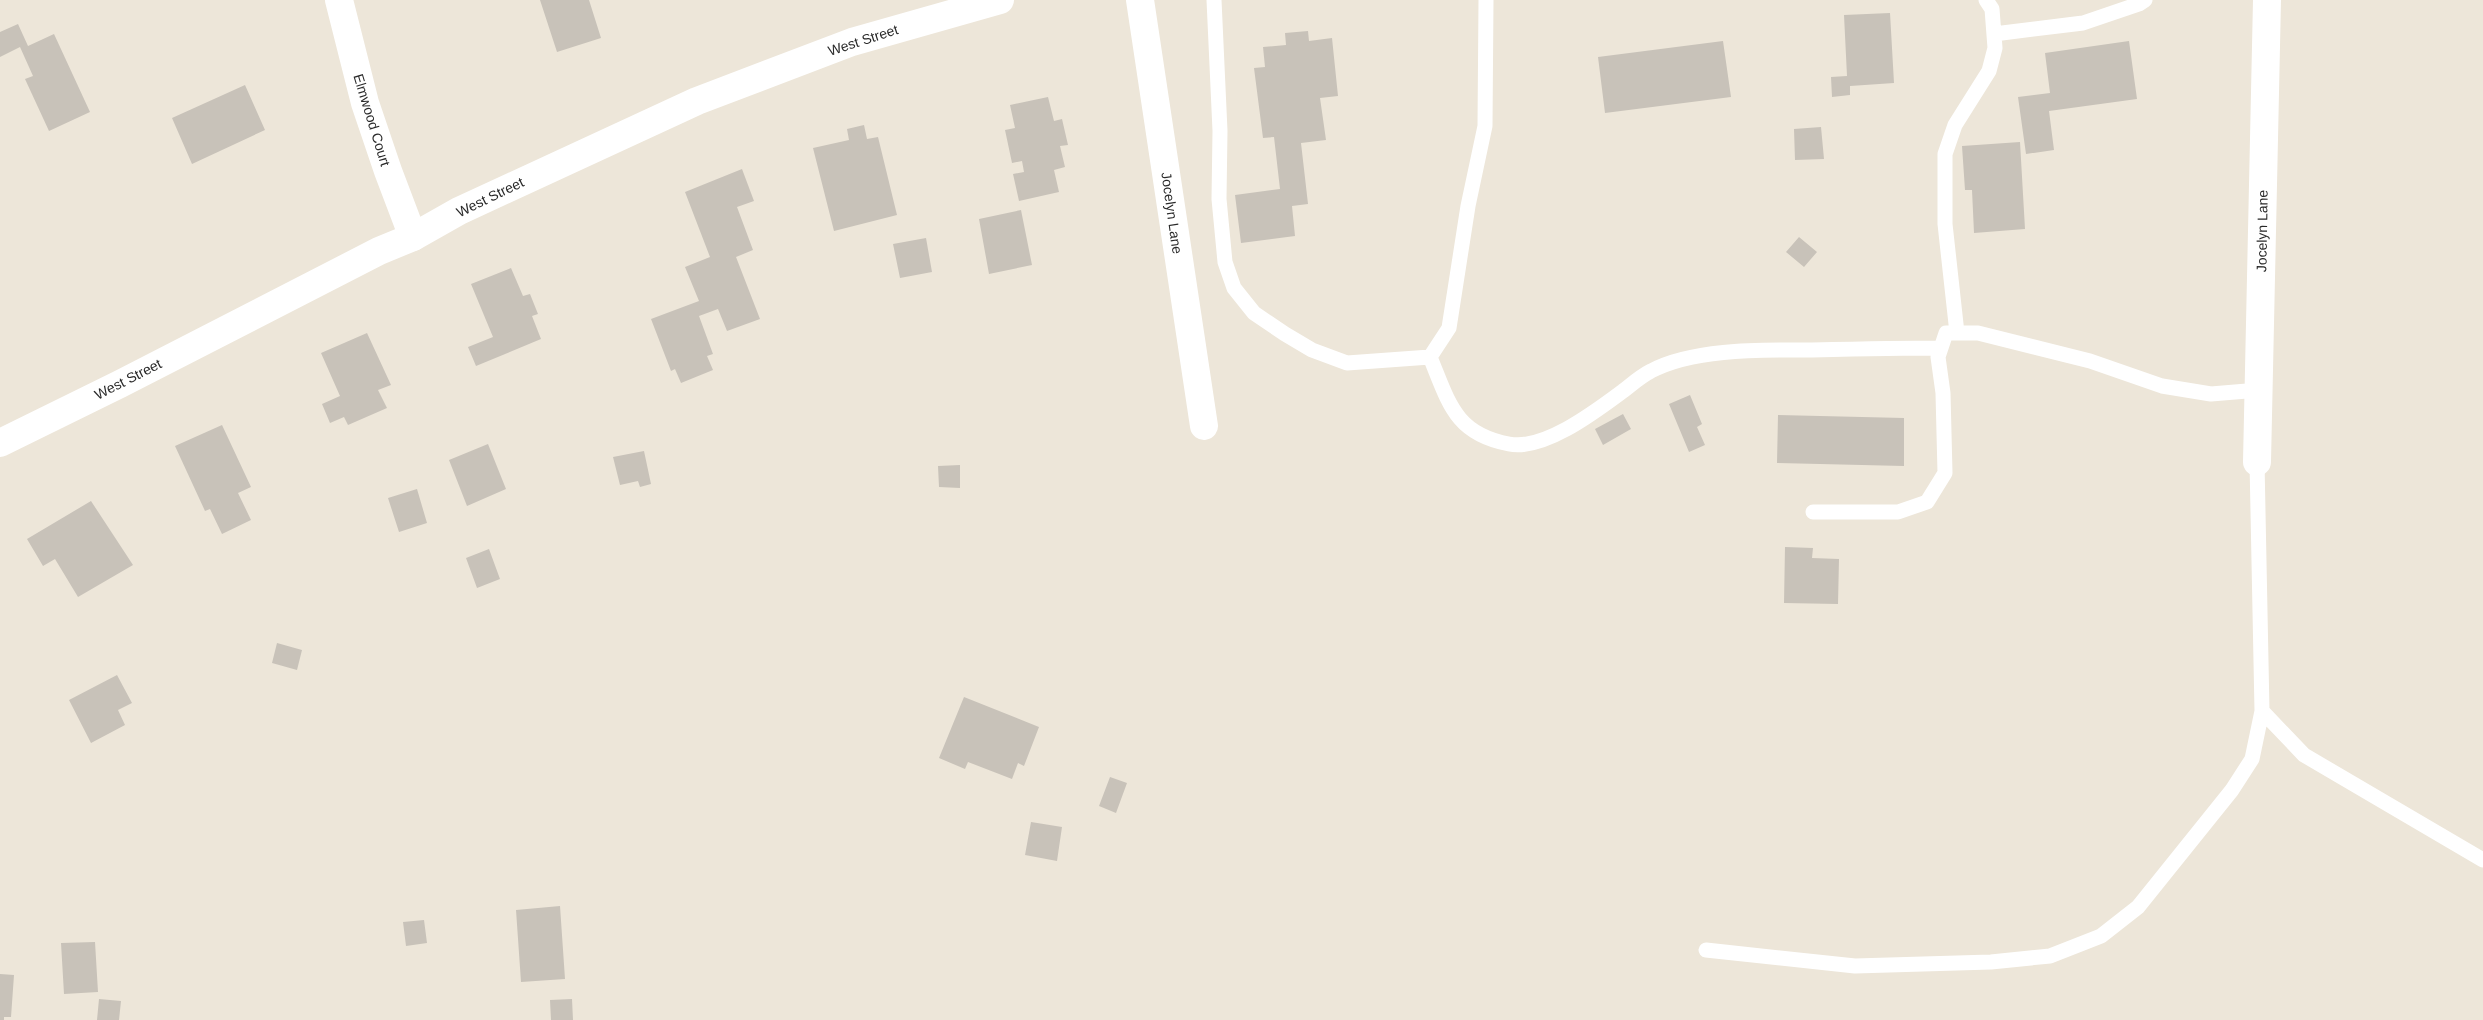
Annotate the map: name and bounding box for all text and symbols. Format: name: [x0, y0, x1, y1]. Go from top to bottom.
street label: West Street: [826, 21, 900, 59]
street label: Elmwood Court: [350, 72, 394, 168]
street label: Jocelyn Lane: [1158, 171, 1186, 255]
street label: West Street: [454, 174, 526, 220]
street label: Jocelyn Lane: [2253, 189, 2271, 272]
street label: West Street: [92, 355, 164, 403]

